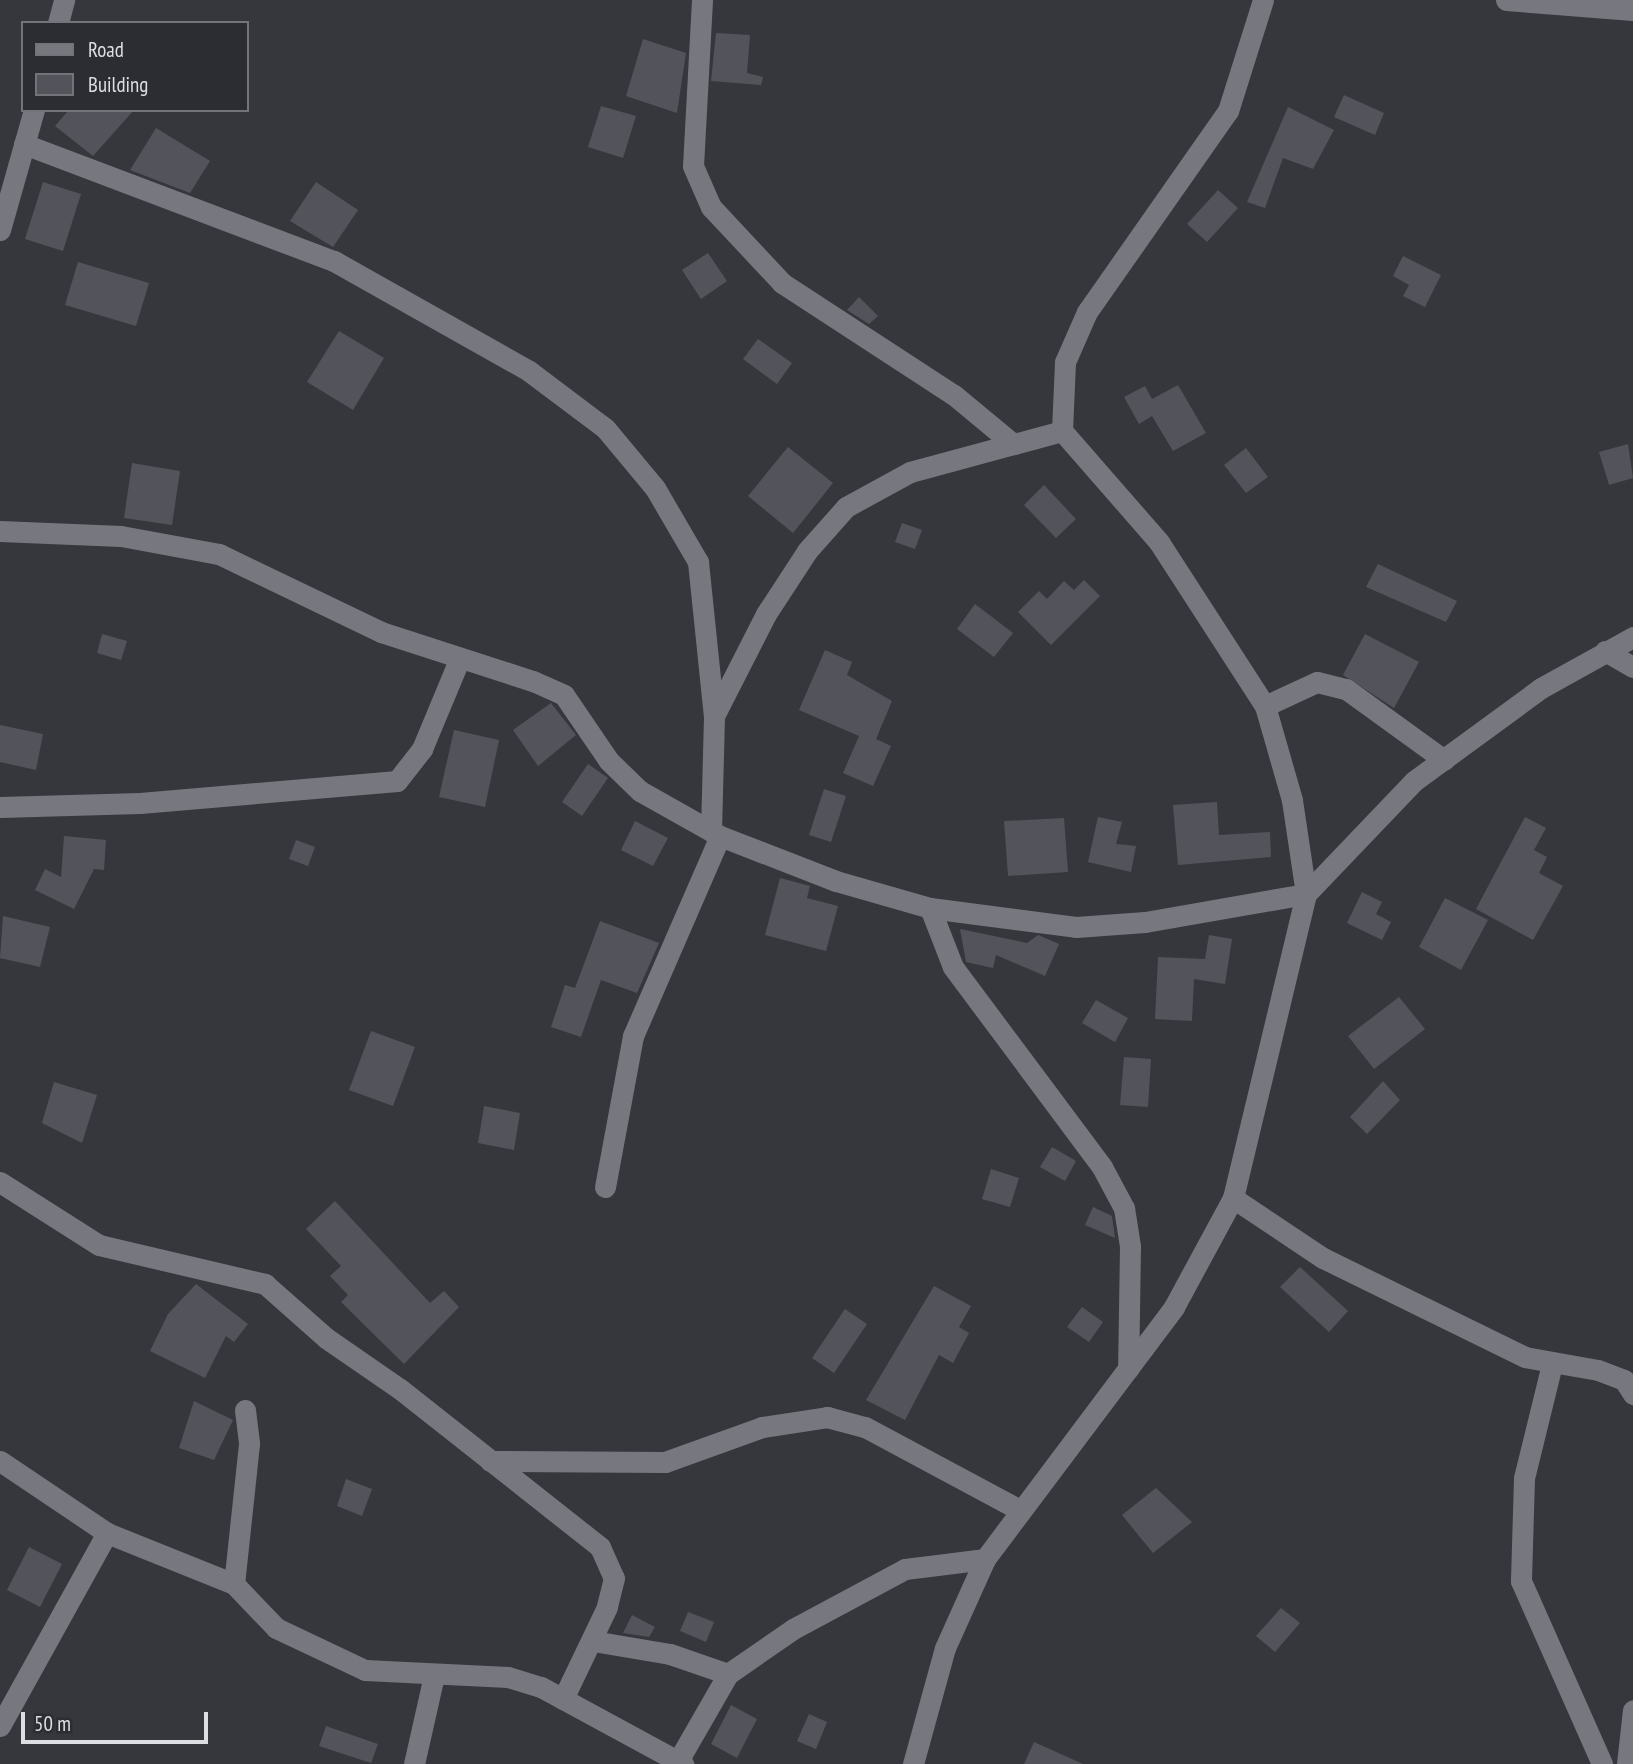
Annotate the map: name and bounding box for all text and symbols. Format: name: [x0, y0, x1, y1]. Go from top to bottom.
legend: [21, 21, 248, 112]
text: Road: [88, 36, 124, 63]
text: Building: [88, 71, 148, 98]
scale bar: [24, 1698, 212, 1742]
text: 50 m: [34, 1710, 71, 1737]

